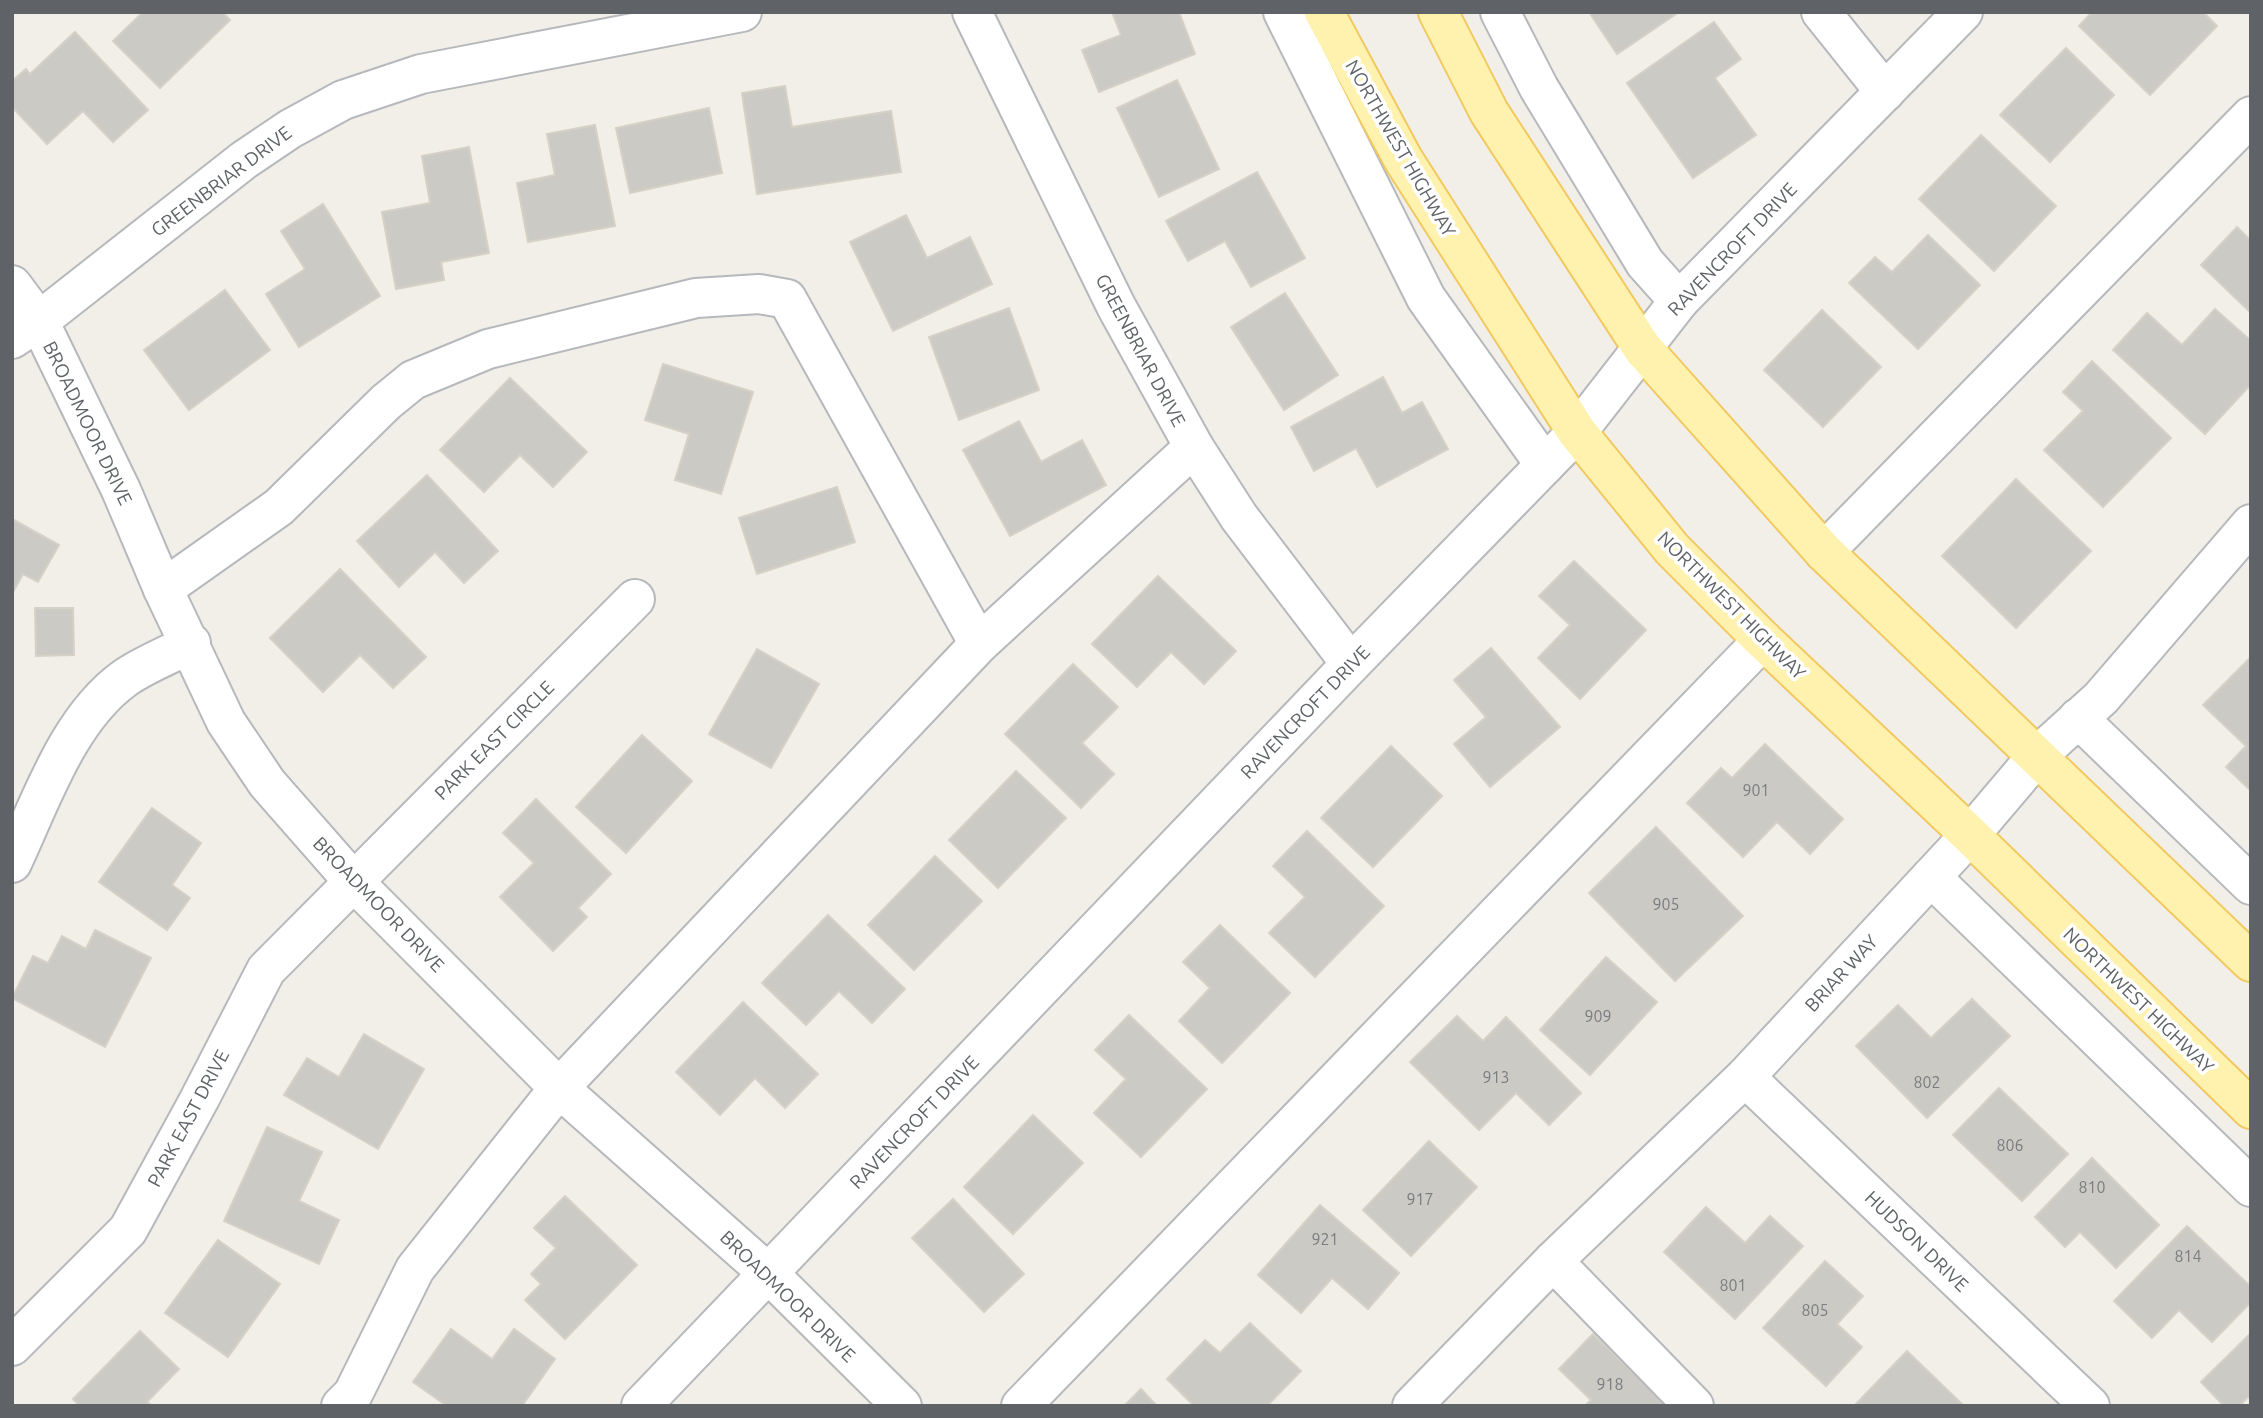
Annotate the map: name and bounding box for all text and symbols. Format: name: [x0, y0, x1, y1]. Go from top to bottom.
street label: NORTHWEST HIGHWAY: [1341, 56, 1461, 240]
street label: GREENBRIAR DRIVE: [147, 121, 295, 241]
street label: RAVENCROFT DRIVE: [1663, 178, 1801, 320]
street label: GREENBRIAR DRIVE: [1091, 270, 1191, 430]
street label: BROADMOOR DRIVE: [39, 338, 137, 508]
street label: NORTHWEST HIGHWAY: [1653, 526, 1811, 684]
street label: RAVENCROFT DRIVE: [1236, 641, 1374, 783]
street label: PARK EAST CIRCLE: [430, 676, 558, 804]
house number: 901: [1742, 781, 1770, 799]
street label: BROADMOOR DRIVE: [309, 832, 449, 976]
house number: 905: [1652, 895, 1680, 913]
street label: NORTHWEST HIGHWAY: [2059, 923, 2219, 1077]
street label: BRIAR WAY: [1800, 930, 1882, 1016]
house number: 909: [1584, 1007, 1612, 1025]
street label: PARK EAST DRIVE: [143, 1046, 233, 1190]
street label: RAVENCROFT DRIVE: [845, 1051, 983, 1193]
house number: 913: [1482, 1068, 1510, 1086]
house number: 802: [1913, 1073, 1941, 1091]
house number: 806: [1996, 1136, 2024, 1154]
house number: 810: [2078, 1178, 2106, 1196]
street label: HUDSON DRIVE: [1861, 1186, 1973, 1296]
house number: 917: [1406, 1190, 1434, 1208]
street label: BROADMOOR DRIVE: [716, 1226, 860, 1366]
house number: 921: [1311, 1230, 1339, 1248]
house number: 814: [2174, 1247, 2202, 1265]
house number: 801: [1719, 1276, 1747, 1294]
house number: 805: [1801, 1301, 1829, 1319]
house number: 918: [1596, 1375, 1624, 1393]

